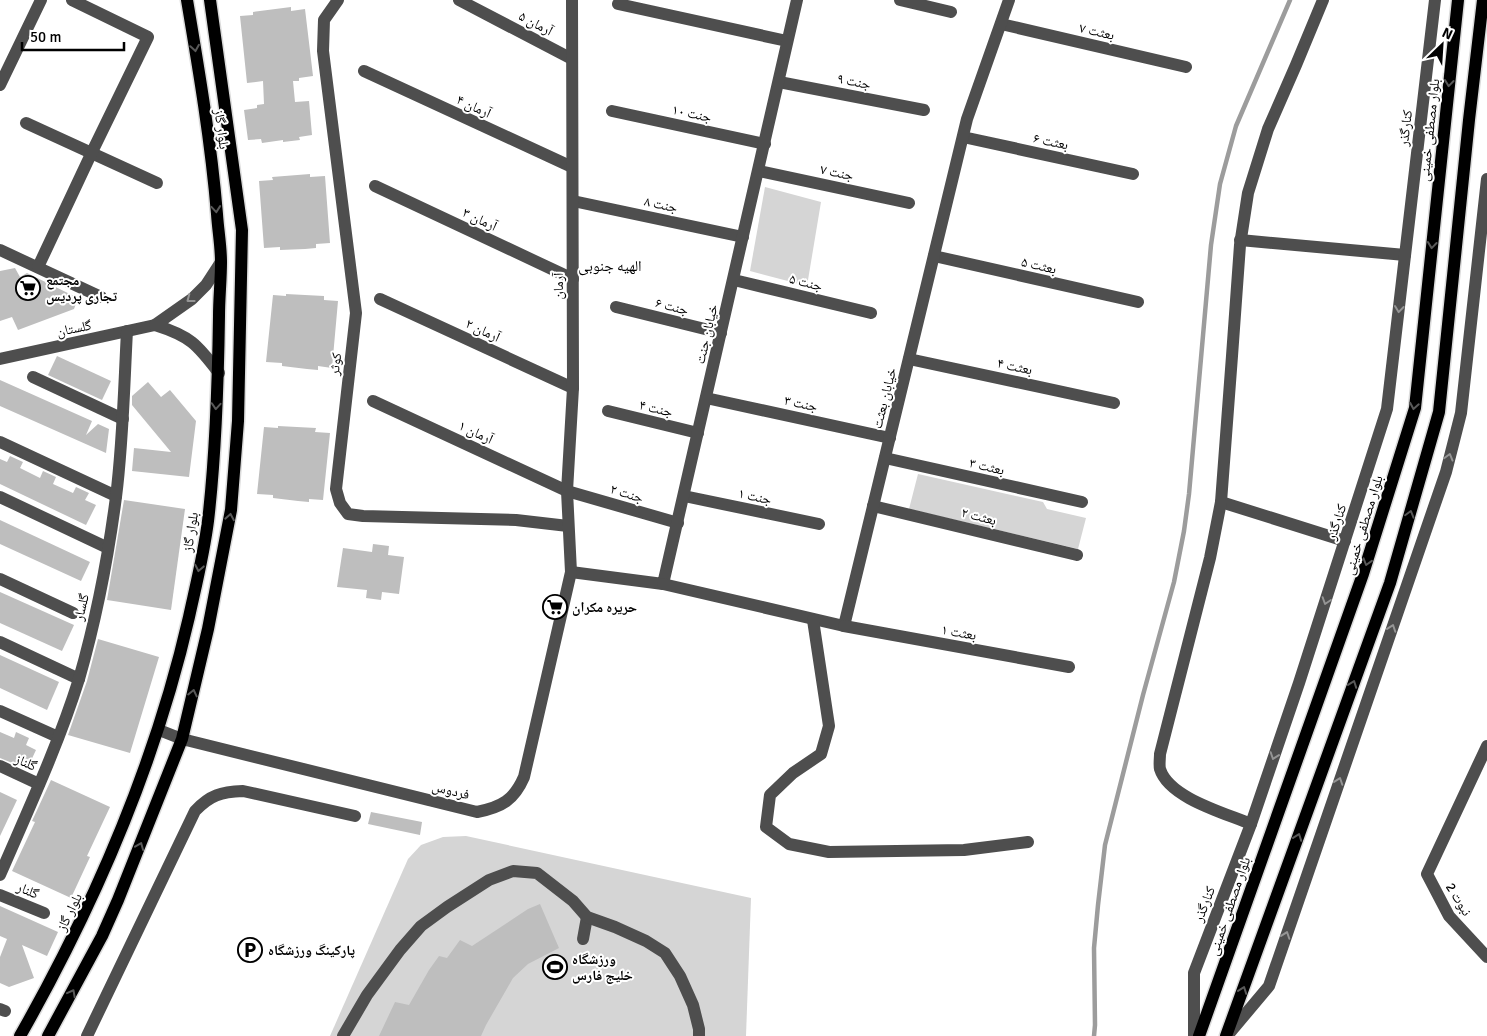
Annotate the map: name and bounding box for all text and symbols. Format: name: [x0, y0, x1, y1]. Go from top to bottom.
street label: آرمان ۵: [516, 7, 556, 40]
street label: بعثت ۷: [1078, 19, 1116, 44]
scale bar: [22, 20, 125, 52]
north arrow: [1417, 20, 1467, 70]
text: N: [1439, 24, 1455, 43]
text: 50 m: [30, 28, 61, 46]
one-way arrow: [189, 44, 200, 52]
street label: جنت ۹: [836, 70, 872, 93]
street label: بلوار مصطفی خمینی: [1416, 78, 1443, 182]
one-way arrow: [1444, 80, 1455, 88]
street label: آرمان ۴: [454, 91, 494, 122]
street label: جنت ۱۰: [671, 101, 713, 126]
street label: بلوار گاز: [210, 107, 233, 150]
street label: کنارگذر: [1395, 109, 1416, 148]
street label: بعثت ۶: [1032, 129, 1070, 154]
street label: جنت ۷: [819, 161, 855, 184]
street label: جنت ۸: [643, 193, 679, 216]
street label: آرمان ۳: [460, 204, 500, 235]
one-way arrow: [211, 205, 222, 213]
one-way arrow: [1427, 241, 1438, 249]
street label: بعثت ۵: [1020, 253, 1058, 278]
district label: الهیه جنوبی: [578, 257, 642, 276]
street label: جنت ۵: [787, 270, 824, 295]
place label: مجتمع تجاری پردیس: [46, 272, 117, 305]
street label: آرمان: [550, 272, 567, 299]
supermarket icon: مجتمع تجاری پردیس: [15, 275, 41, 301]
one-way arrow: [186, 293, 196, 302]
street label: جنت ۶: [653, 294, 690, 319]
street label: خیابان جنت: [691, 303, 722, 366]
one-way arrow: [1394, 305, 1405, 313]
street label: آرمان ۲: [463, 315, 503, 346]
street label: گلستان: [55, 316, 93, 340]
street label: کوثر: [326, 352, 345, 377]
street label: بعثت ۴: [996, 354, 1034, 379]
street label: خیابان بعثت: [869, 366, 900, 430]
street label: جنت ۳: [783, 392, 819, 415]
street label: جنت ۴: [638, 396, 674, 421]
one-way arrow: [1410, 402, 1420, 411]
one-way arrow: [211, 403, 222, 411]
street label: آرمان ۱: [456, 417, 496, 448]
street label: بعثت ۳: [968, 454, 1006, 479]
one-way arrow: [1444, 454, 1454, 462]
street label: بلوار مصطفی خمینی: [1340, 473, 1387, 577]
street label: جنت ۲: [608, 480, 646, 507]
street label: جنت ۱: [737, 485, 773, 508]
street label: کنارگذر: [1322, 502, 1350, 543]
street label: بعثت ۲: [960, 504, 998, 529]
one-way arrow: [1404, 510, 1414, 518]
street label: بلوار گاز: [179, 511, 202, 554]
one-way arrow: [224, 512, 234, 521]
one-way arrow: [1363, 557, 1373, 565]
one-way arrow: [194, 563, 205, 572]
street label: گلسار: [70, 592, 93, 623]
supermarket icon: حریره مکران: [542, 594, 568, 620]
one-way arrow: [1321, 597, 1331, 605]
place label: حریره مکران: [572, 599, 637, 616]
street label: بعثت ۱: [940, 621, 978, 644]
one-way arrow: [1386, 624, 1396, 632]
one-way arrow: [1347, 681, 1357, 689]
one-way arrow: [187, 688, 198, 697]
street label: گلناز: [11, 750, 40, 775]
one-way arrow: [1270, 751, 1280, 759]
street label: فردوس: [430, 778, 472, 803]
one-way arrow: [1333, 778, 1343, 786]
one-way arrow: [1292, 834, 1302, 842]
one-way arrow: [134, 842, 145, 851]
street label: بلوار مصطفی خمینی: [1205, 854, 1254, 958]
street label: گلنار: [13, 878, 42, 903]
street label: نبوت 2: [1442, 880, 1475, 919]
street label: کنارگذر: [1190, 884, 1219, 925]
street label: بلوار گاز: [53, 890, 86, 935]
one-way arrow: [1280, 931, 1290, 940]
parking icon: پارکینگ ورزشگاه: [237, 937, 263, 963]
place label: پارکینگ ورزشگاه: [268, 942, 355, 959]
place label: ورزشگاه خلیج فارس: [572, 951, 633, 984]
sports icon: ورزشگاه خلیج فارس: [542, 954, 568, 980]
one-way arrow: [1237, 986, 1247, 995]
one-way arrow: [66, 990, 76, 999]

